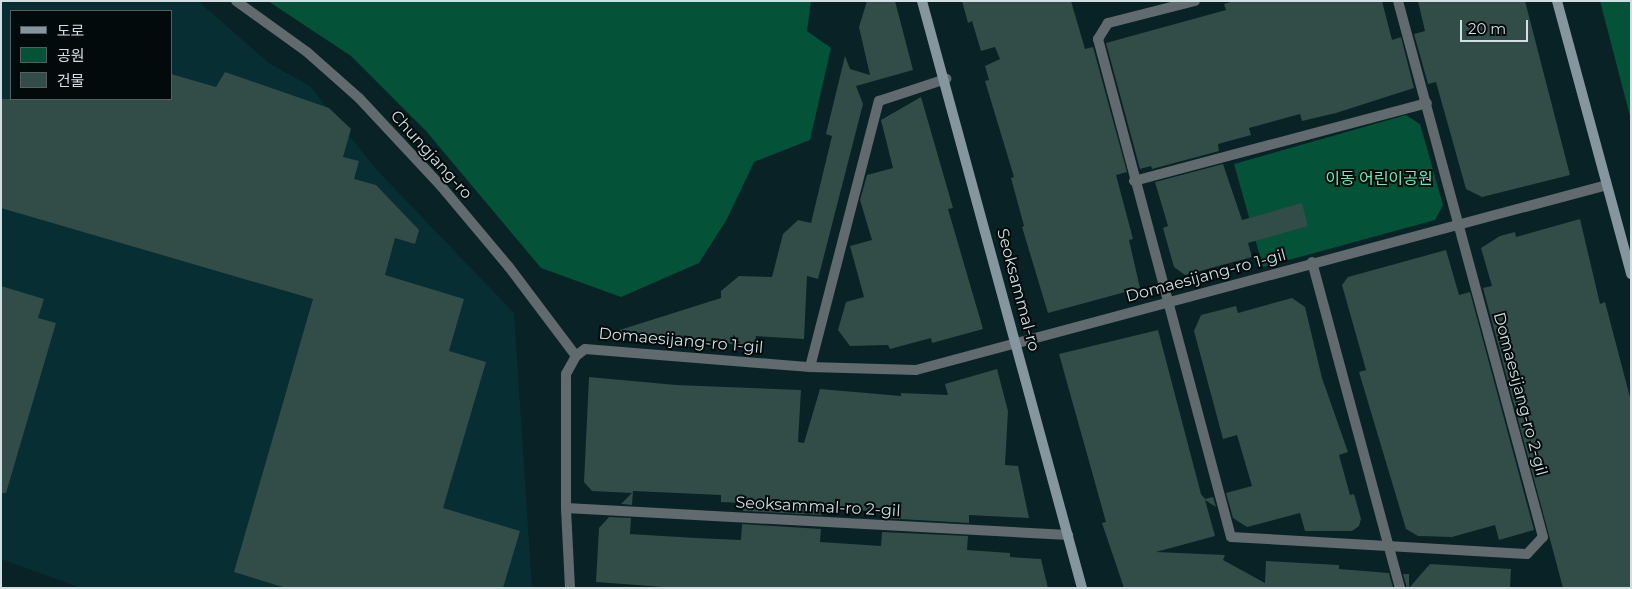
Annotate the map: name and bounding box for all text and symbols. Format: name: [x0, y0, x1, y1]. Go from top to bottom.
legend: [10, 10, 172, 100]
scale bar: [1462, 10, 1530, 42]
text: 20 m: [1468, 19, 1506, 38]
text: 도로: [57, 21, 85, 40]
text: 공원: [57, 46, 85, 65]
text: 건물: [57, 71, 85, 90]
street label: Chungjang-ro: [386, 107, 476, 203]
park label: 이동 어린이공원: [1325, 169, 1433, 189]
street label: Seoksammal-ro: [992, 227, 1044, 353]
street label: Domaesijang-ro 1-gil: [1124, 245, 1288, 307]
street label: Domaesijang-ro 2-gil: [1489, 310, 1551, 478]
street label: Domaesijang-ro 1-gil: [598, 324, 764, 358]
street label: Seoksammal-ro 2-gil: [735, 493, 901, 521]

